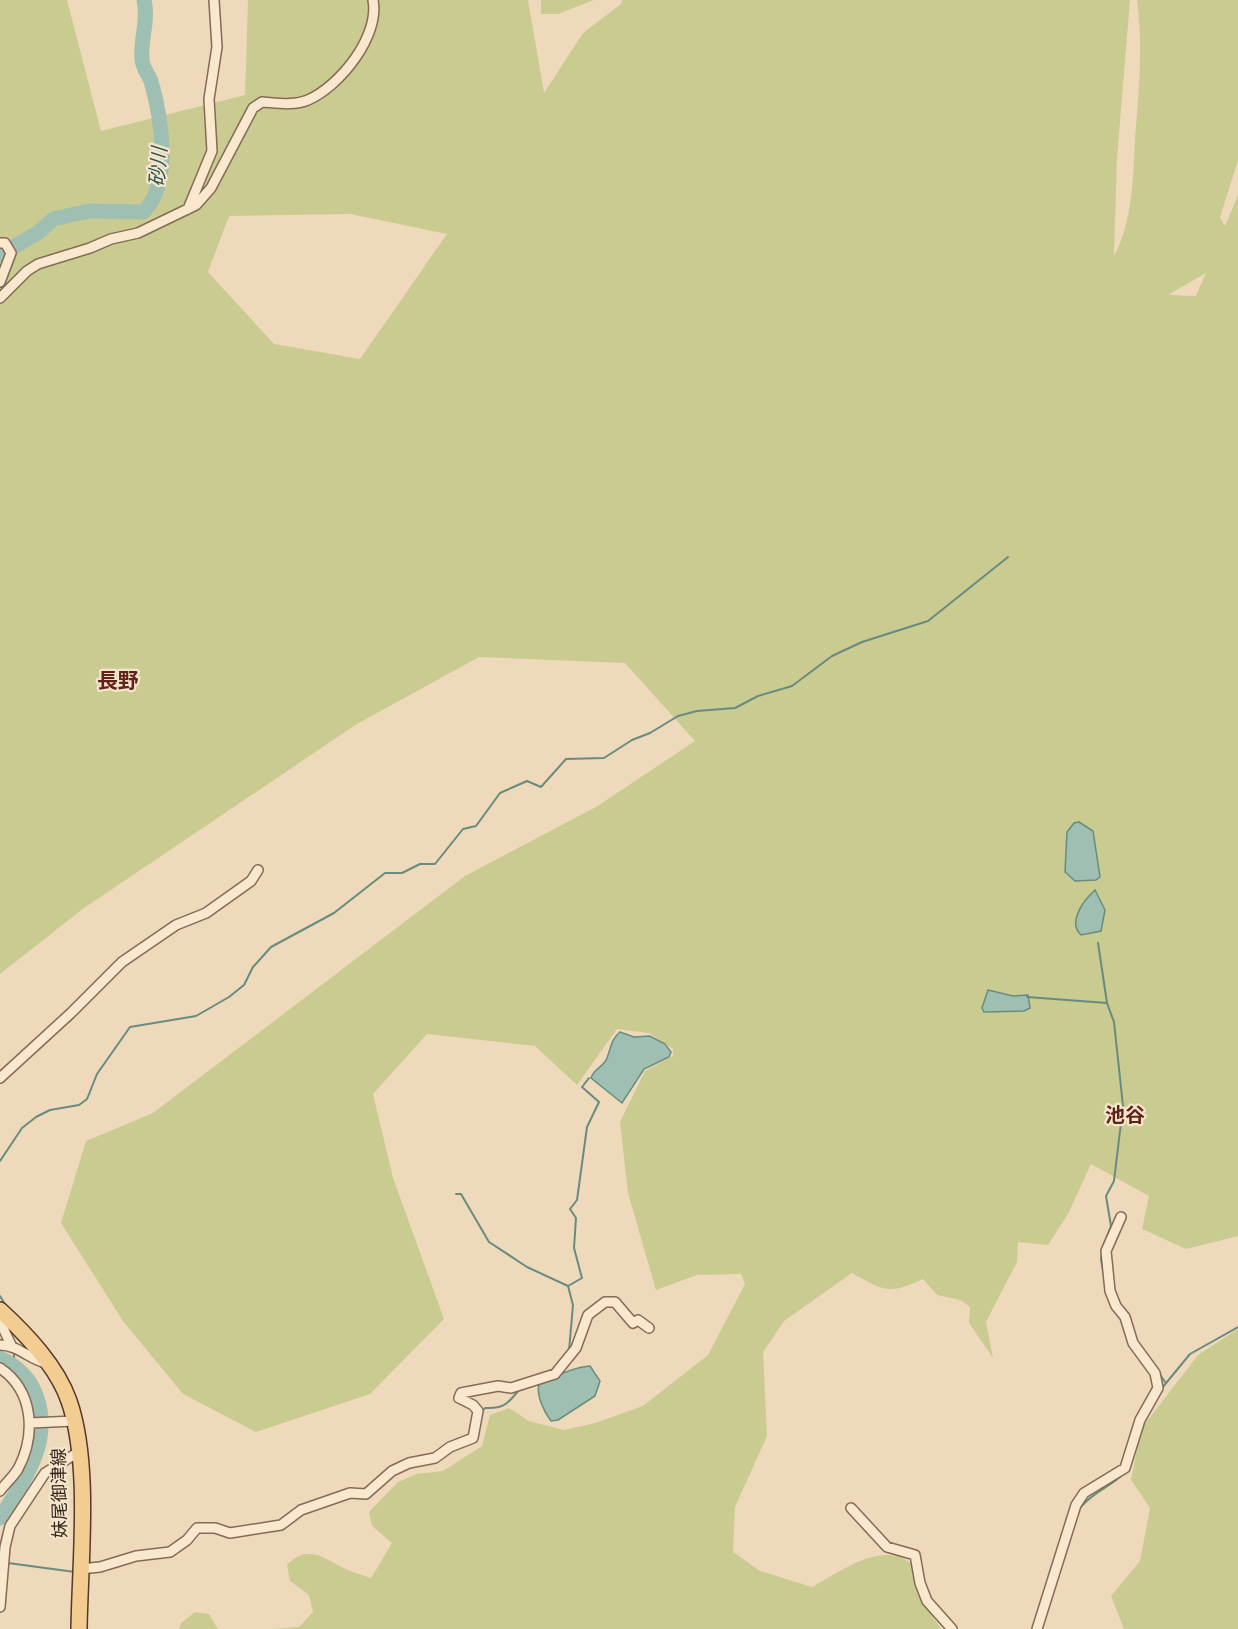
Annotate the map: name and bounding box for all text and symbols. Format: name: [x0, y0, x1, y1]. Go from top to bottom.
water label: 砂川: [143, 144, 175, 188]
district label: 長野: [97, 666, 139, 698]
district label: 池谷: [1105, 1101, 1145, 1131]
street label: 妹尾御津線: [46, 1448, 74, 1538]

